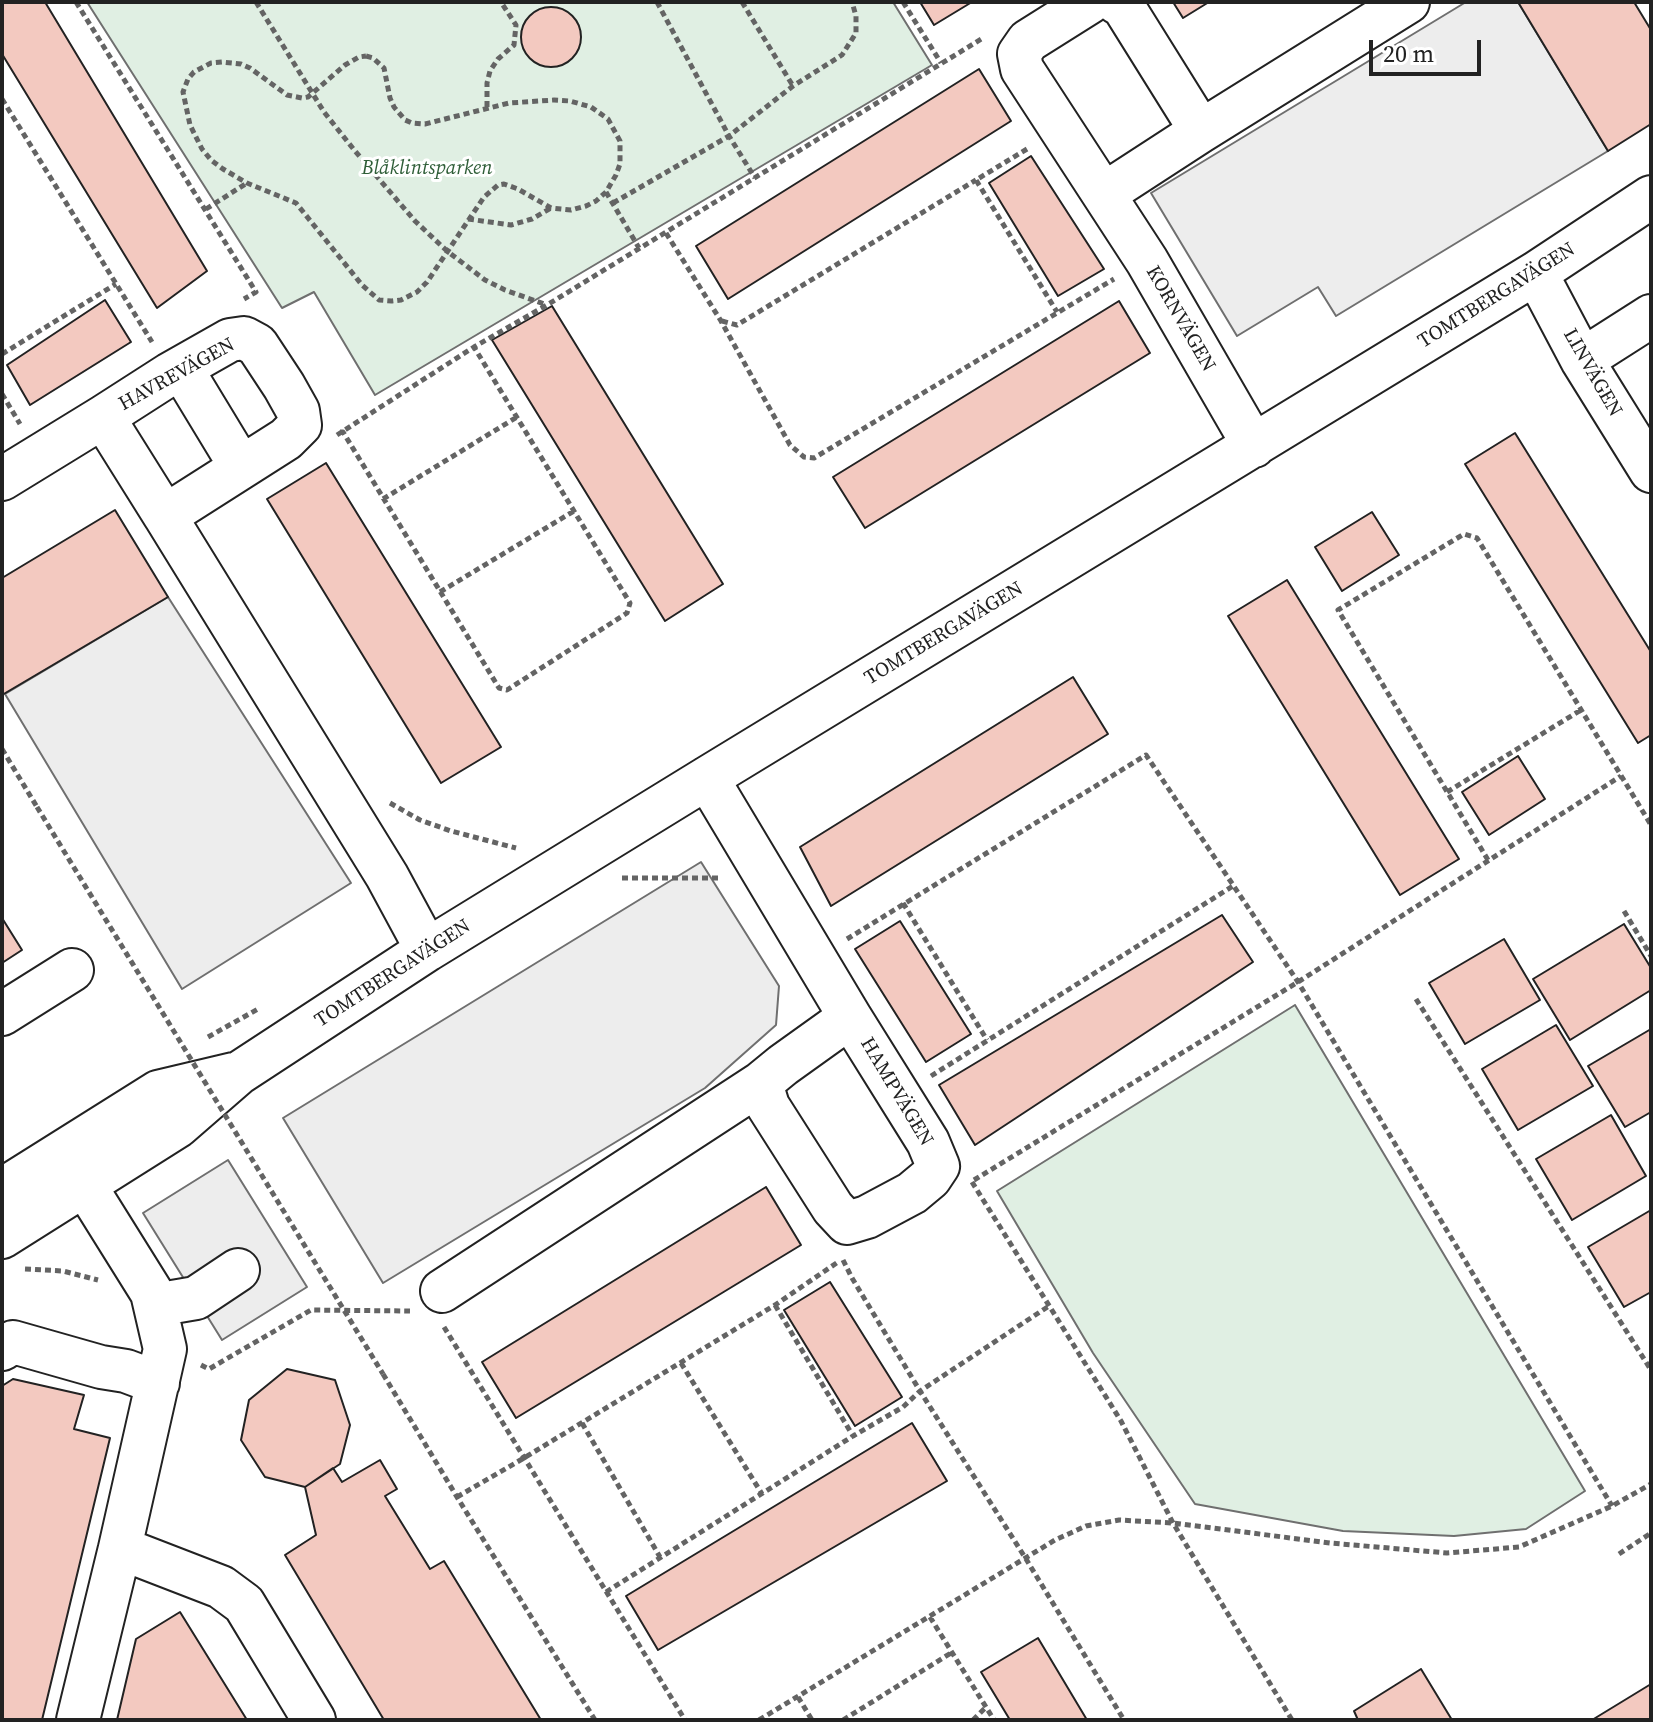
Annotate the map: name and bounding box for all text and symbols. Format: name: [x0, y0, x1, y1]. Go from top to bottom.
scale bar: [1373, 24, 1485, 74]
text: 20 m: [1383, 37, 1434, 70]
park label: Blåklintsparken: [362, 157, 492, 181]
street label: TOMTBERGAVÄGEN: [1414, 238, 1580, 354]
street label: KORNVÄGEN: [1140, 262, 1220, 376]
street label: LINVÄGEN: [1557, 325, 1627, 421]
street label: HAVREVÄGEN: [115, 333, 239, 417]
street label: TOMTBERGAVÄGEN: [860, 577, 1028, 691]
street label: TOMTBERGAVÄGEN: [311, 915, 475, 1033]
street label: HAMPVÄGEN: [854, 1033, 938, 1151]

